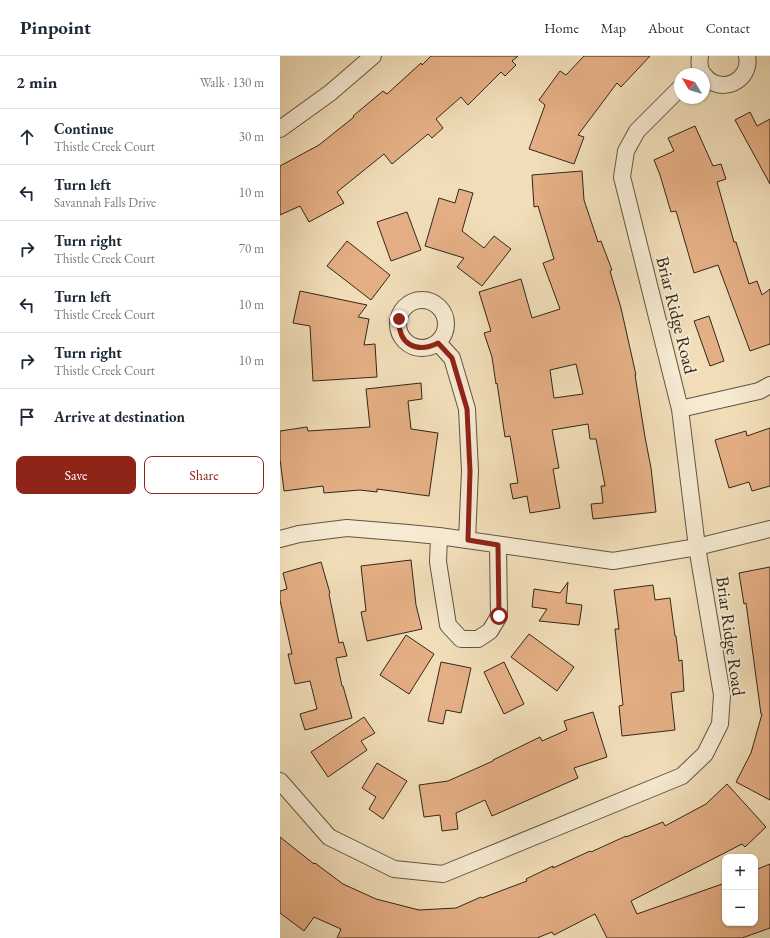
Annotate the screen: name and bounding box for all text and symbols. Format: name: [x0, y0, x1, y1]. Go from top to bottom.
text: Pinpoint: [20, 15, 91, 40]
text: Home: [544, 19, 579, 37]
text: Map: [601, 19, 626, 37]
text: About: [648, 19, 684, 37]
text: Contact: [706, 19, 750, 37]
north arrow: [674, 68, 710, 104]
text: 2 min: [16, 71, 57, 93]
text: Walk · 130 m: [200, 74, 264, 91]
text: Continue: [54, 119, 114, 138]
icon: ahead: [16, 126, 38, 148]
text: 30 m: [239, 128, 264, 145]
text: Thistle Creek Court: [54, 138, 155, 155]
text: Turn left: [54, 175, 111, 194]
icon: left: [16, 182, 38, 204]
text: 10 m: [239, 184, 264, 201]
text: Savannah Falls Drive: [54, 194, 156, 211]
text: Turn right: [54, 231, 122, 250]
icon: right: [16, 238, 38, 260]
text: 70 m: [239, 240, 264, 257]
text: Thistle Creek Court: [54, 250, 155, 267]
street label: Briar Ridge Road: [651, 254, 703, 377]
text: Turn left: [54, 287, 111, 306]
icon: left: [16, 294, 38, 316]
text: 10 m: [239, 296, 264, 313]
text: Thistle Creek Court: [54, 306, 155, 323]
route end: [390, 310, 408, 328]
text: Turn right: [54, 343, 122, 362]
icon: right: [16, 350, 38, 372]
text: 10 m: [239, 352, 264, 369]
text: Thistle Creek Court: [54, 362, 155, 379]
icon: arrive: [16, 406, 38, 428]
text: Arrive at destination: [54, 407, 185, 426]
button: Save: [16, 456, 136, 494]
button: Share: [144, 456, 264, 494]
street label: Briar Ridge Road: [711, 575, 751, 698]
route start: [490, 607, 508, 625]
map controls: [722, 854, 758, 926]
button: +: [722, 854, 758, 890]
button: −: [722, 890, 758, 926]

